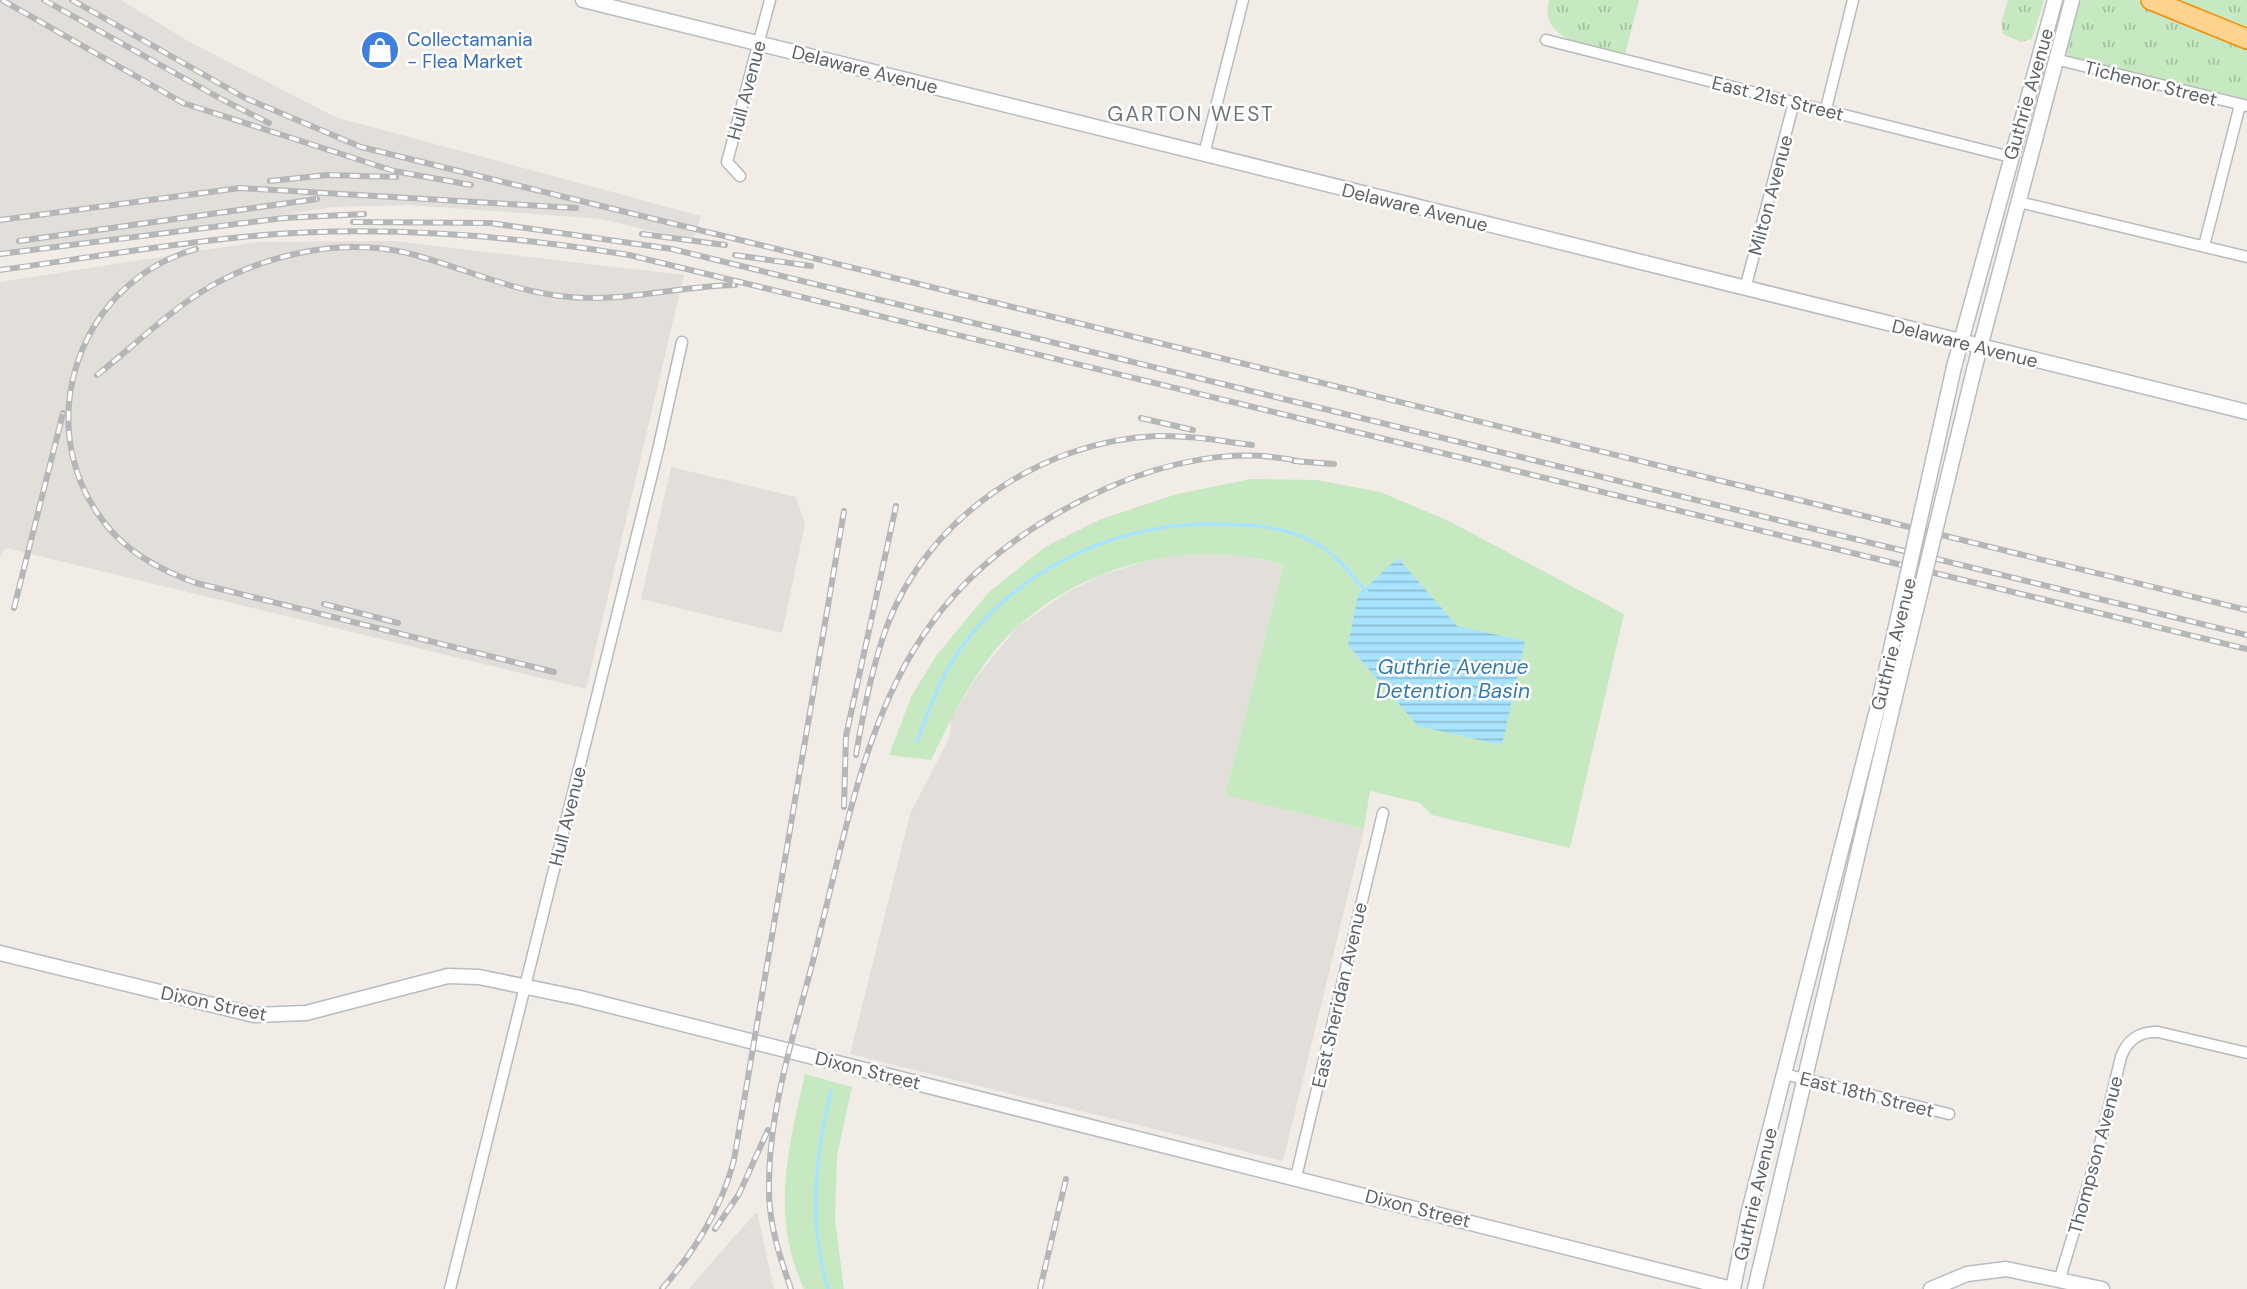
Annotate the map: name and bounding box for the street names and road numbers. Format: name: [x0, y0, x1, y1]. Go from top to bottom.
street label: Guthrie Avenue: [1998, 25, 2059, 163]
street label: Hull Avenue: [721, 38, 772, 143]
street label: Delaware Avenue: [789, 39, 941, 100]
street label: Tichenor Street: [2082, 55, 2220, 112]
street label: East 21st Street: [1709, 70, 1846, 127]
street label: Milton Avenue: [1742, 132, 1799, 258]
street label: Delaware Avenue: [1339, 177, 1491, 238]
street label: Delaware Avenue: [1889, 313, 2041, 374]
street label: Guthrie Avenue: [1865, 575, 1922, 713]
street label: Hull Avenue: [543, 764, 592, 869]
street label: East Sheridan Avenue: [1306, 900, 1373, 1090]
street label: Dixon Street: [159, 980, 269, 1027]
street label: Dixon Street: [813, 1045, 923, 1096]
street label: East 18th Street: [1797, 1066, 1937, 1123]
street label: Thompson Avenue: [2062, 1073, 2129, 1237]
street label: Guthrie Avenue: [1728, 1125, 1783, 1263]
street label: Dixon Street: [1363, 1183, 1473, 1234]

